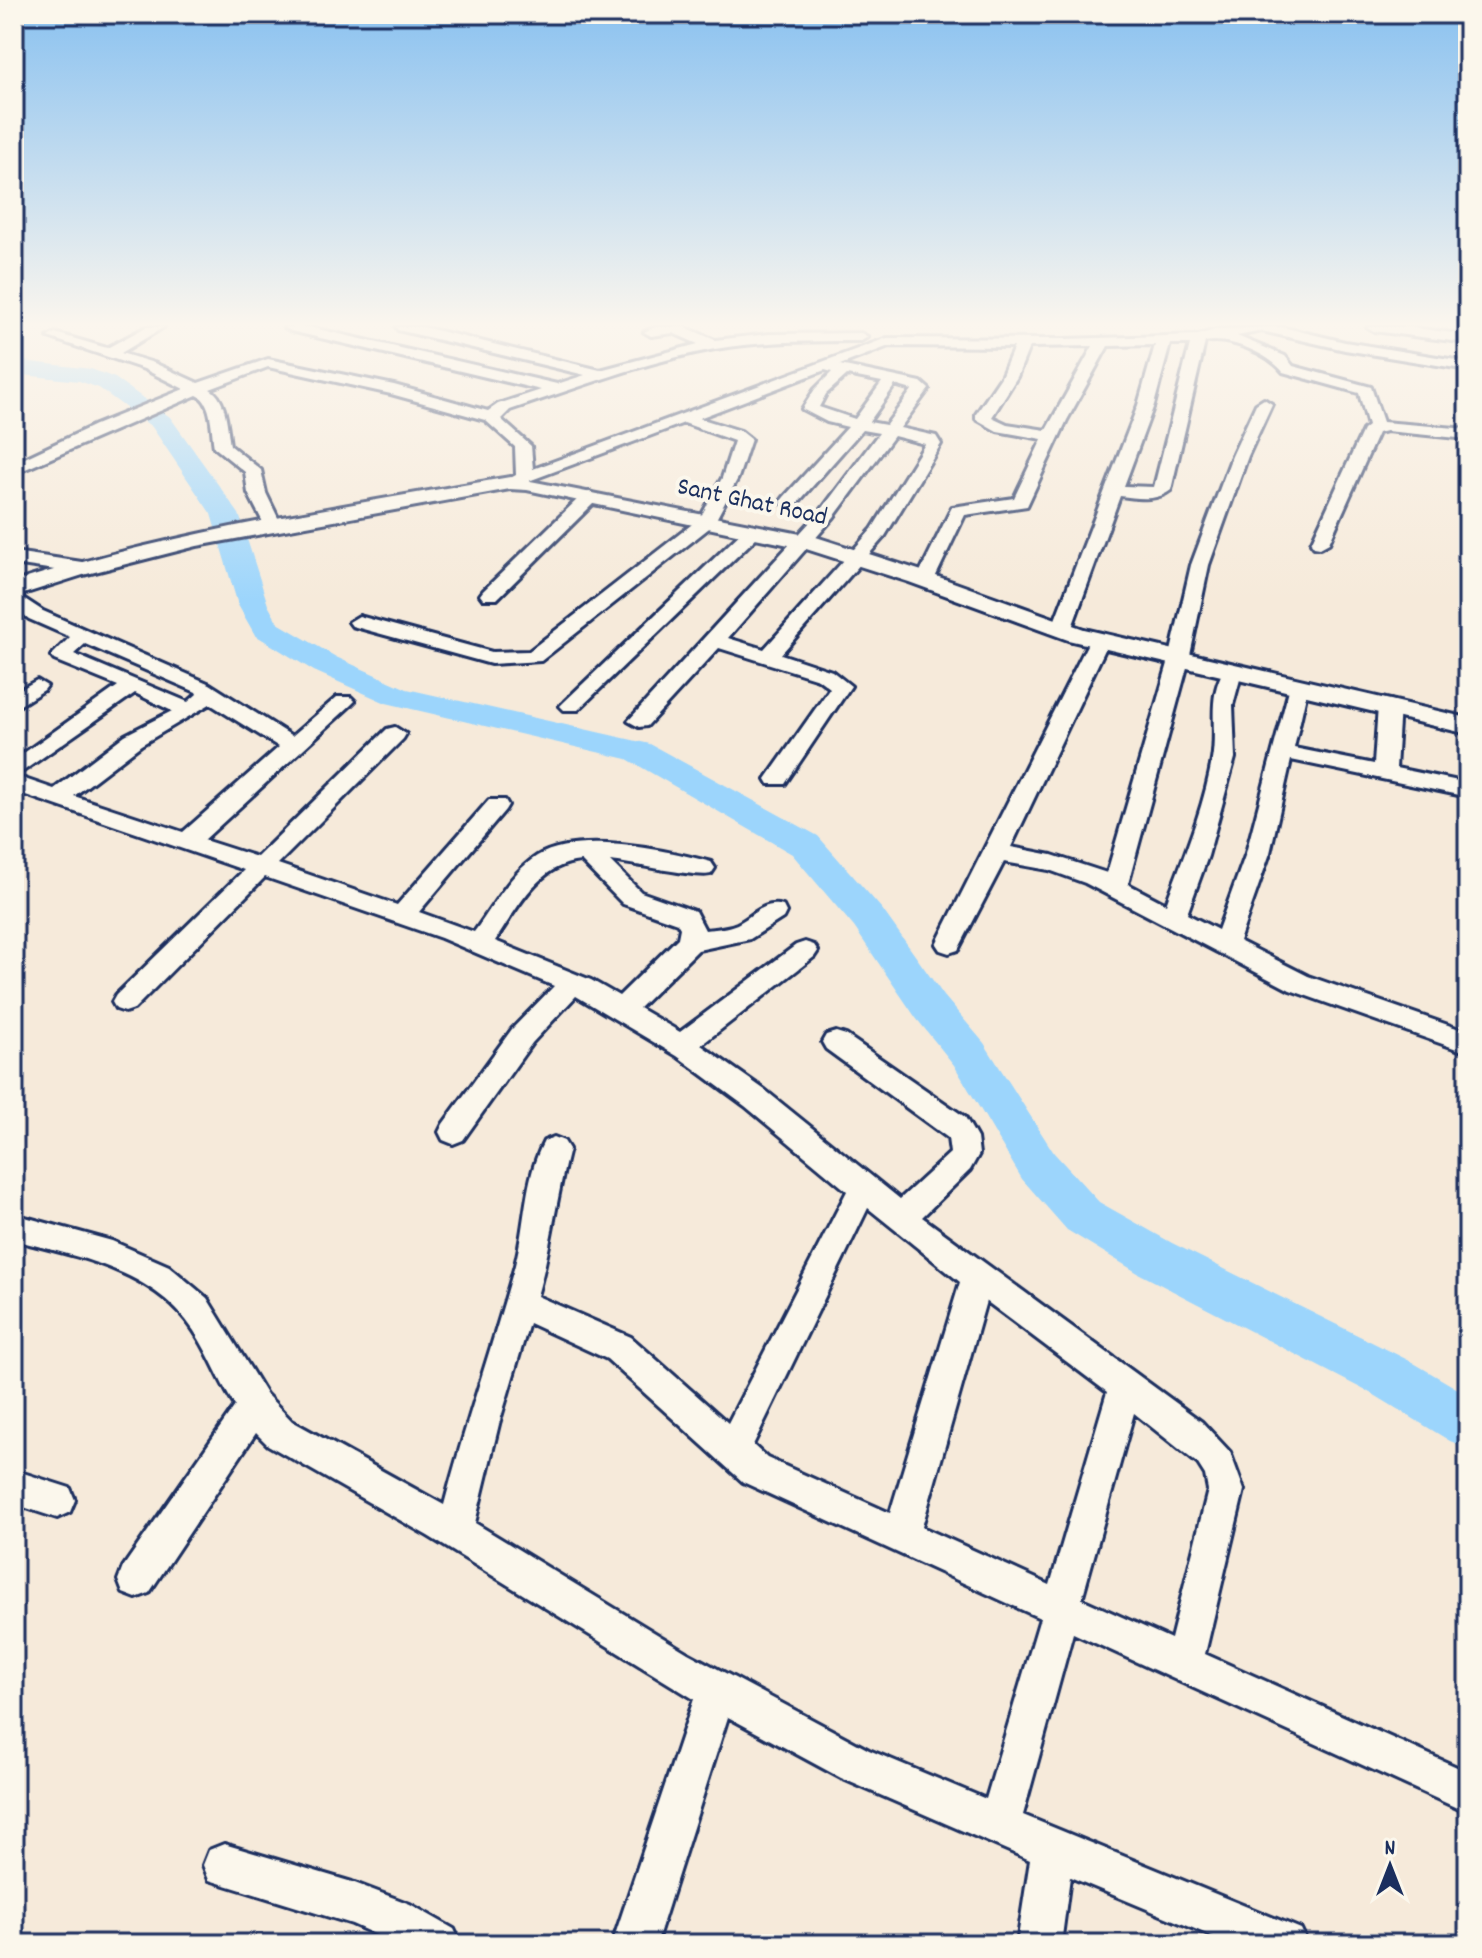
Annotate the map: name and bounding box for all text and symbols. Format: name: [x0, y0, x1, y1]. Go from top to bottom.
street label: Sant Ghat Road: [674, 469, 830, 537]
north arrow: [1350, 1826, 1430, 1906]
text: N: [1385, 1834, 1396, 1865]

